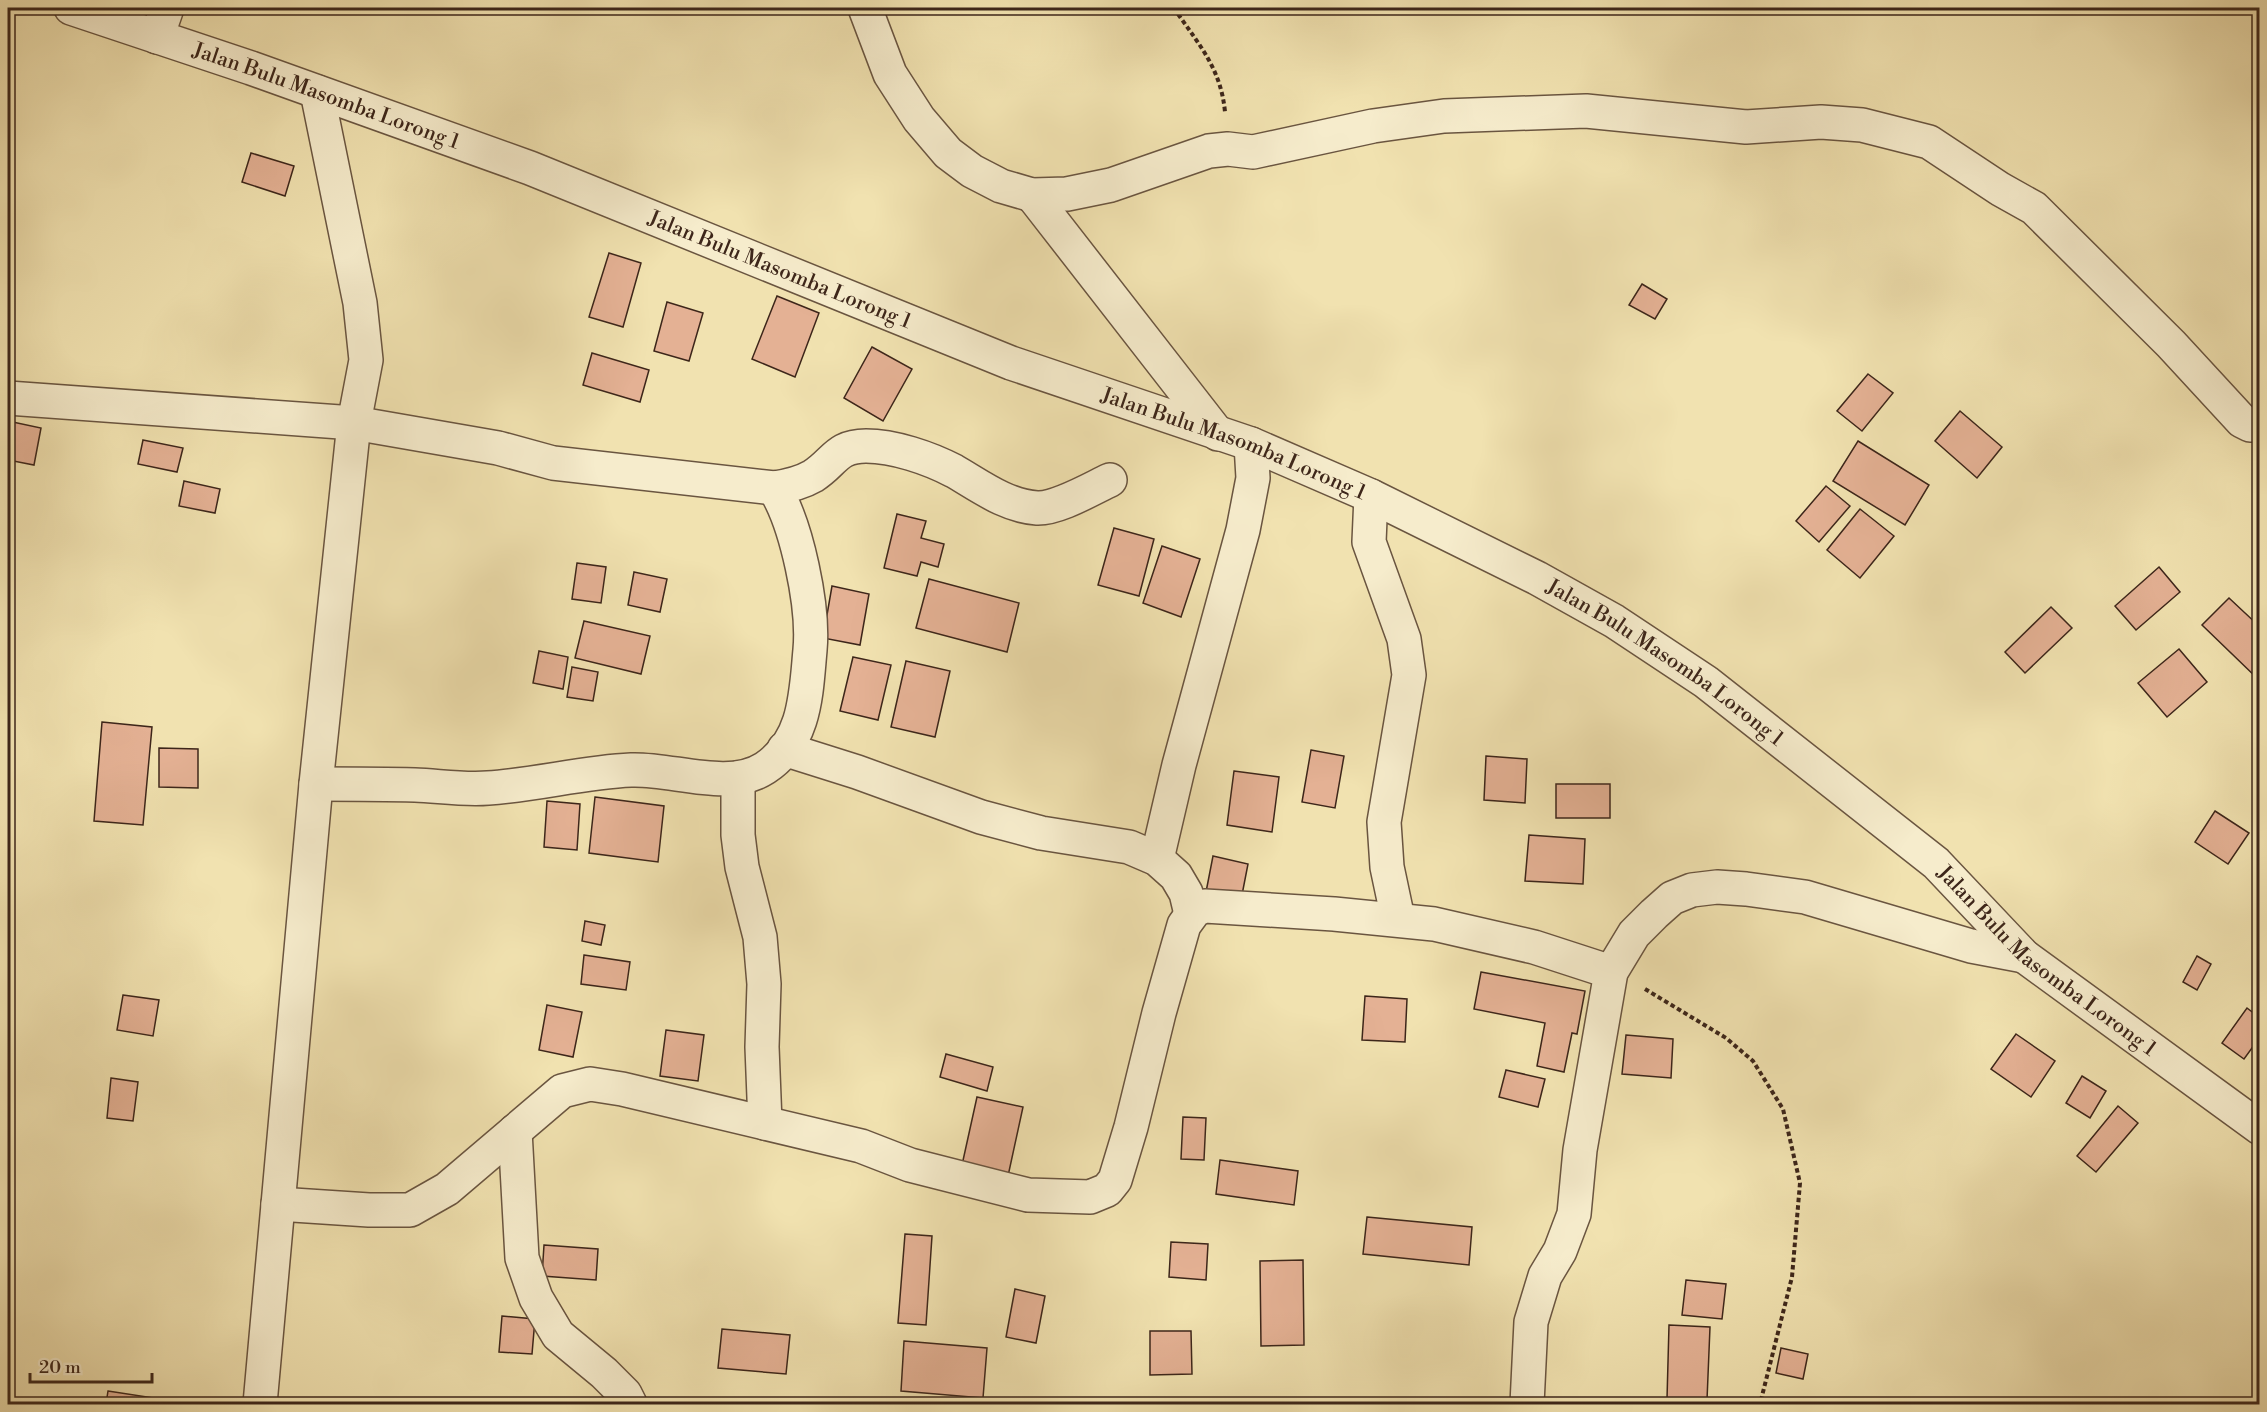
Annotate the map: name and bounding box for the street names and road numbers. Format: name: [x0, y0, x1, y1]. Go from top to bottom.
street label: Jalan Bulu Masomba Lorong 1: [188, 37, 463, 156]
street label: Jalan Bulu Masomba Lorong 1: [644, 205, 915, 335]
street label: Jalan Bulu Masomba Lorong 1: [1097, 382, 1370, 506]
street label: Jalan Bulu Masomba Lorong 1: [1541, 573, 1789, 752]
street label: Jalan Bulu Masomba Lorong 1: [1930, 860, 2161, 1062]

